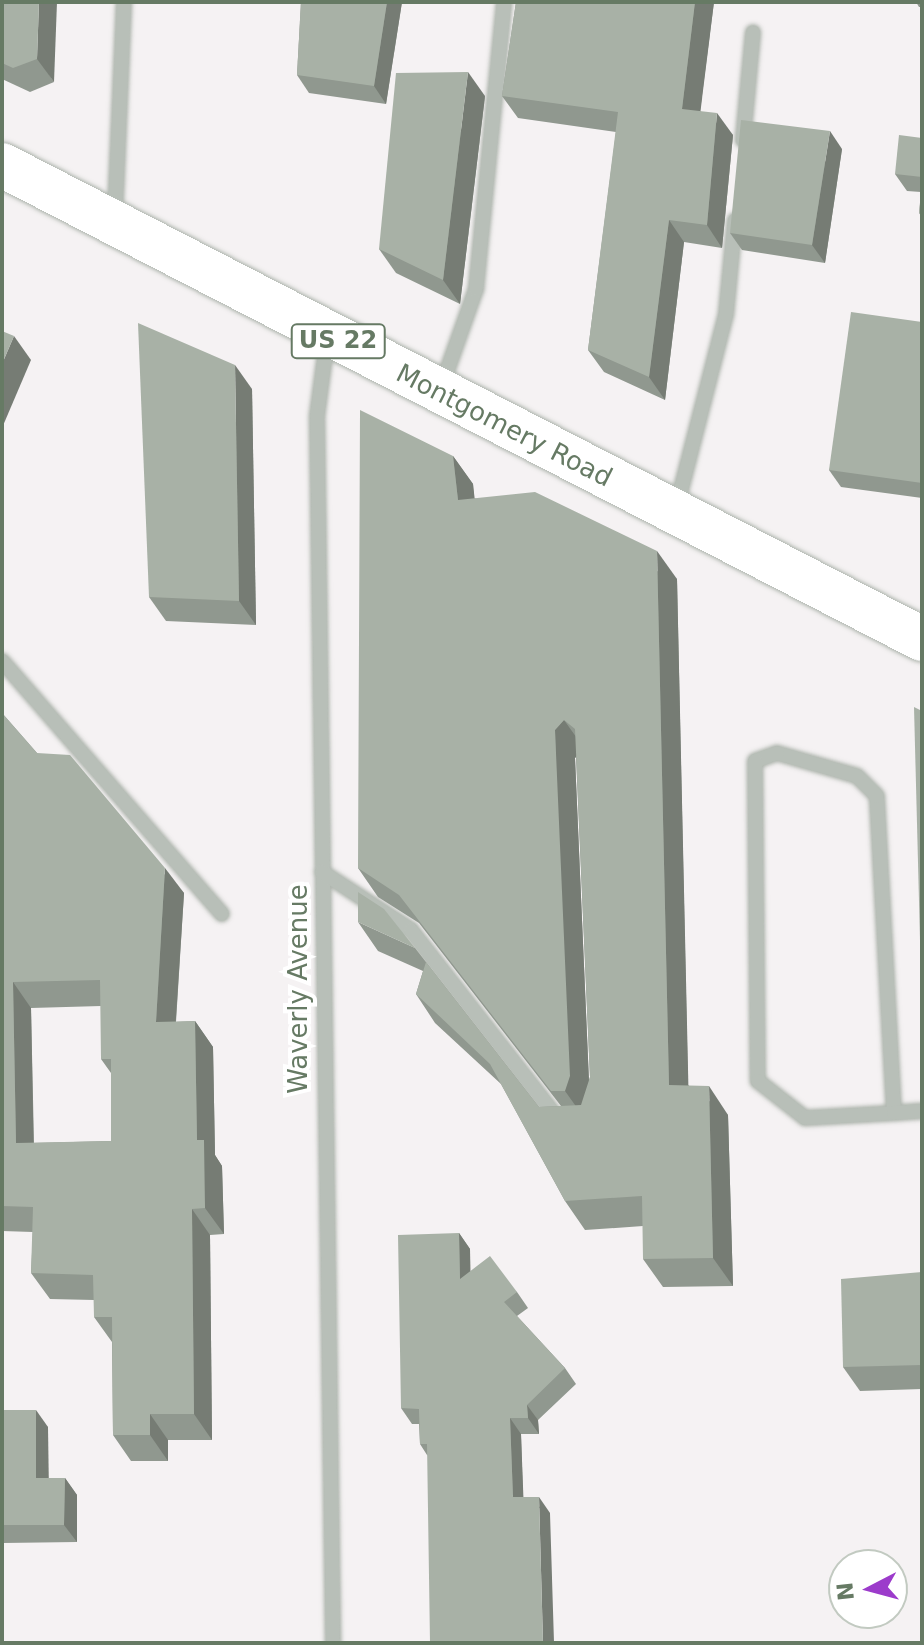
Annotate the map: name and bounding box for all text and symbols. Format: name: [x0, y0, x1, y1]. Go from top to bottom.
road number: US 22: [290, 321, 386, 361]
street label: Montgomery Road: [391, 358, 617, 494]
street label: Waverly Avenue: [283, 884, 315, 1094]
north arrow: [828, 1549, 908, 1629]
text: N: [832, 1581, 859, 1602]

